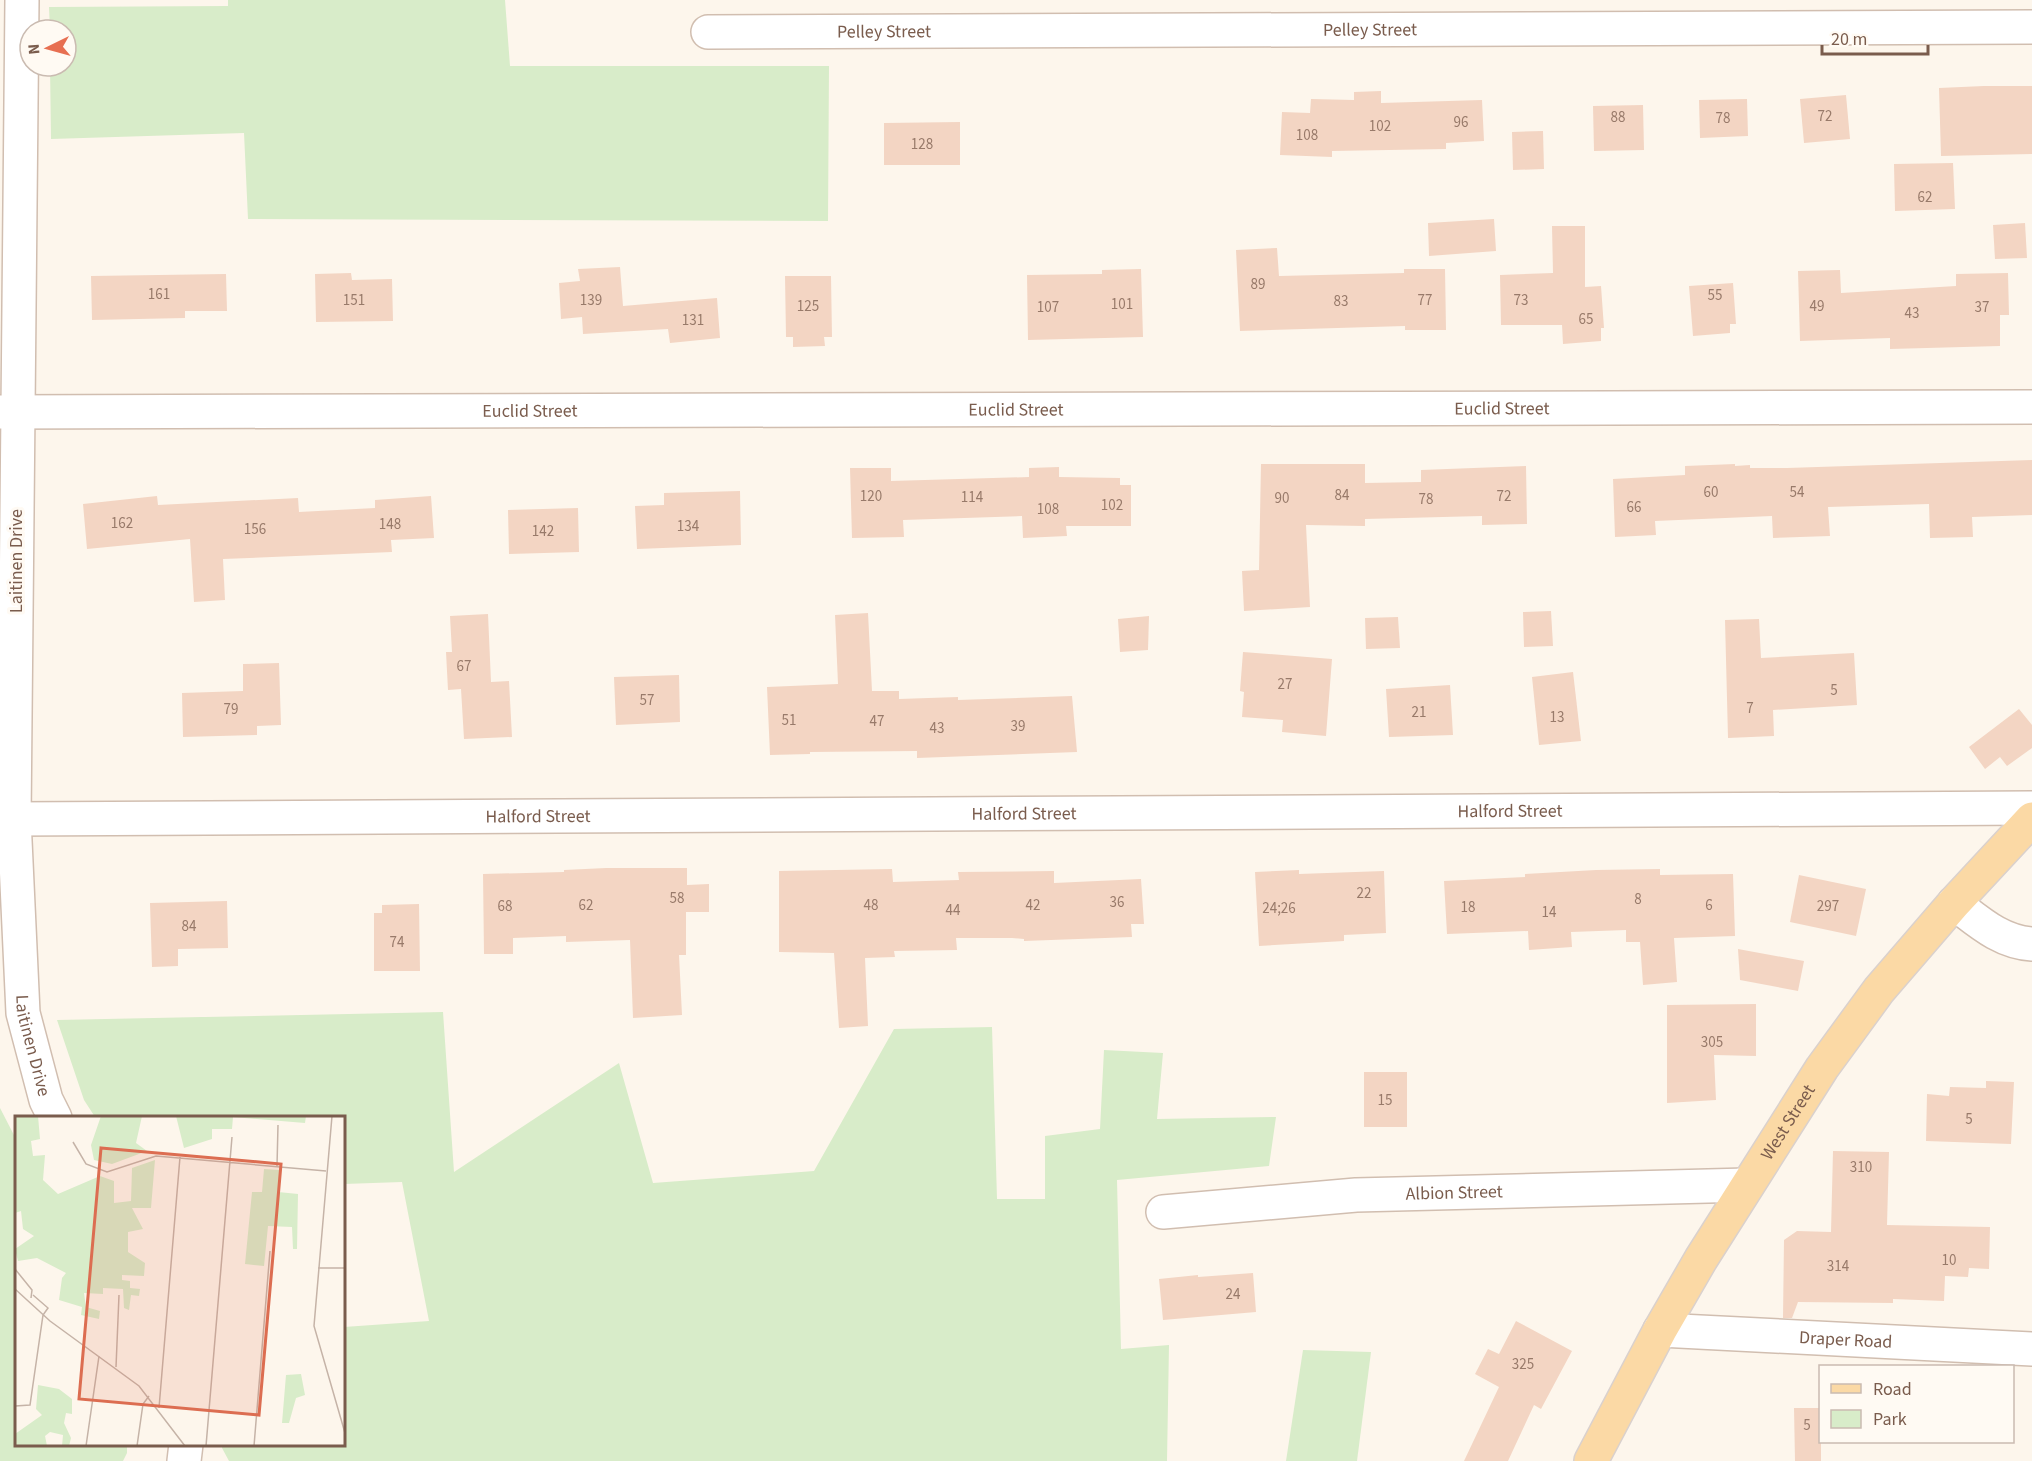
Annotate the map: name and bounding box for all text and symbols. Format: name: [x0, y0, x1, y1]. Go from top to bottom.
street label: Pelley Street: [1323, 17, 1417, 43]
north arrow: [18, 18, 78, 78]
scale bar: [1822, 18, 1928, 56]
street label: Pelley Street: [837, 19, 931, 45]
text: 20 m: [1831, 27, 1867, 52]
text: N: [23, 43, 45, 55]
house number: 72: [1818, 106, 1832, 127]
house number: 88: [1611, 107, 1625, 128]
house number: 78: [1716, 108, 1730, 129]
house number: 96: [1454, 112, 1468, 133]
house number: 102: [1369, 116, 1391, 137]
house number: 108: [1296, 125, 1318, 146]
house number: 128: [911, 134, 933, 155]
house number: 62: [1918, 187, 1932, 208]
house number: 89: [1251, 274, 1265, 295]
house number: 161: [148, 284, 170, 305]
house number: 55: [1708, 285, 1722, 306]
house number: 151: [343, 290, 365, 311]
house number: 139: [580, 290, 602, 311]
house number: 77: [1418, 290, 1432, 311]
house number: 73: [1514, 290, 1528, 311]
house number: 83: [1334, 291, 1348, 312]
house number: 101: [1111, 294, 1133, 315]
house number: 125: [797, 296, 819, 317]
house number: 49: [1810, 296, 1824, 317]
house number: 107: [1037, 297, 1059, 318]
house number: 37: [1975, 297, 1989, 318]
house number: 43: [1905, 303, 1919, 324]
house number: 65: [1579, 309, 1593, 330]
house number: 131: [682, 310, 704, 331]
street label: Euclid Street: [1454, 396, 1550, 421]
street label: Euclid Street: [968, 397, 1064, 423]
street label: Euclid Street: [482, 399, 578, 424]
house number: 60: [1704, 482, 1718, 503]
house number: 54: [1790, 482, 1805, 503]
house number: 84: [1335, 485, 1350, 506]
house number: 120: [860, 486, 882, 507]
house number: 72: [1497, 486, 1511, 507]
house number: 114: [961, 487, 984, 508]
house number: 90: [1275, 488, 1289, 509]
house number: 78: [1419, 489, 1433, 510]
house number: 102: [1101, 495, 1123, 516]
house number: 66: [1627, 497, 1641, 518]
house number: 108: [1037, 499, 1059, 520]
street label: Laitinen Drive: [4, 509, 29, 613]
house number: 162: [111, 513, 133, 534]
house number: 148: [379, 514, 401, 535]
house number: 134: [677, 516, 700, 537]
house number: 156: [244, 519, 266, 540]
house number: 142: [532, 521, 554, 542]
house number: 67: [457, 656, 471, 677]
house number: 27: [1278, 674, 1292, 695]
house number: 5: [1830, 680, 1838, 701]
house number: 57: [640, 690, 654, 711]
house number: 7: [1746, 698, 1754, 719]
house number: 79: [224, 699, 238, 720]
house number: 21: [1412, 702, 1426, 723]
house number: 13: [1550, 707, 1564, 728]
house number: 51: [782, 710, 796, 731]
house number: 47: [870, 711, 884, 732]
house number: 39: [1011, 716, 1025, 737]
house number: 43: [930, 718, 944, 739]
street label: Halford Street: [1457, 799, 1563, 824]
street label: Halford Street: [971, 801, 1077, 827]
street label: Halford Street: [485, 804, 591, 829]
house number: 22: [1357, 883, 1371, 904]
house number: 58: [670, 888, 684, 909]
house number: 8: [1634, 889, 1642, 910]
house number: 36: [1110, 892, 1124, 913]
house number: 62: [579, 895, 593, 916]
house number: 48: [864, 895, 878, 916]
house number: 42: [1026, 895, 1040, 916]
house number: 6: [1705, 895, 1713, 916]
house number: 68: [498, 896, 512, 917]
house number: 297: [1817, 896, 1839, 917]
house number: 18: [1461, 897, 1475, 918]
house number: 24;26: [1262, 898, 1296, 919]
house number: 44: [946, 900, 961, 921]
house number: 14: [1542, 902, 1557, 923]
house number: 84: [182, 916, 197, 937]
house number: 74: [390, 932, 405, 953]
street label: Laitinen Drive: [9, 994, 57, 1099]
house number: 305: [1701, 1032, 1723, 1053]
street label: West Street: [1755, 1080, 1821, 1165]
house number: 15: [1378, 1090, 1392, 1111]
house number: 5: [1965, 1109, 1973, 1130]
inset map: [15, 1116, 345, 1446]
house number: 310: [1850, 1157, 1872, 1178]
street label: Albion Street: [1405, 1179, 1503, 1207]
house number: 10: [1942, 1250, 1956, 1271]
house number: 314: [1827, 1256, 1850, 1277]
house number: 24: [1226, 1284, 1241, 1305]
street label: Draper Road: [1798, 1325, 1893, 1355]
house number: 325: [1512, 1354, 1534, 1375]
legend: [1819, 1365, 2014, 1443]
text: Road: [1873, 1377, 1912, 1402]
text: Park: [1873, 1407, 1907, 1432]
house number: 5: [1803, 1415, 1811, 1436]

